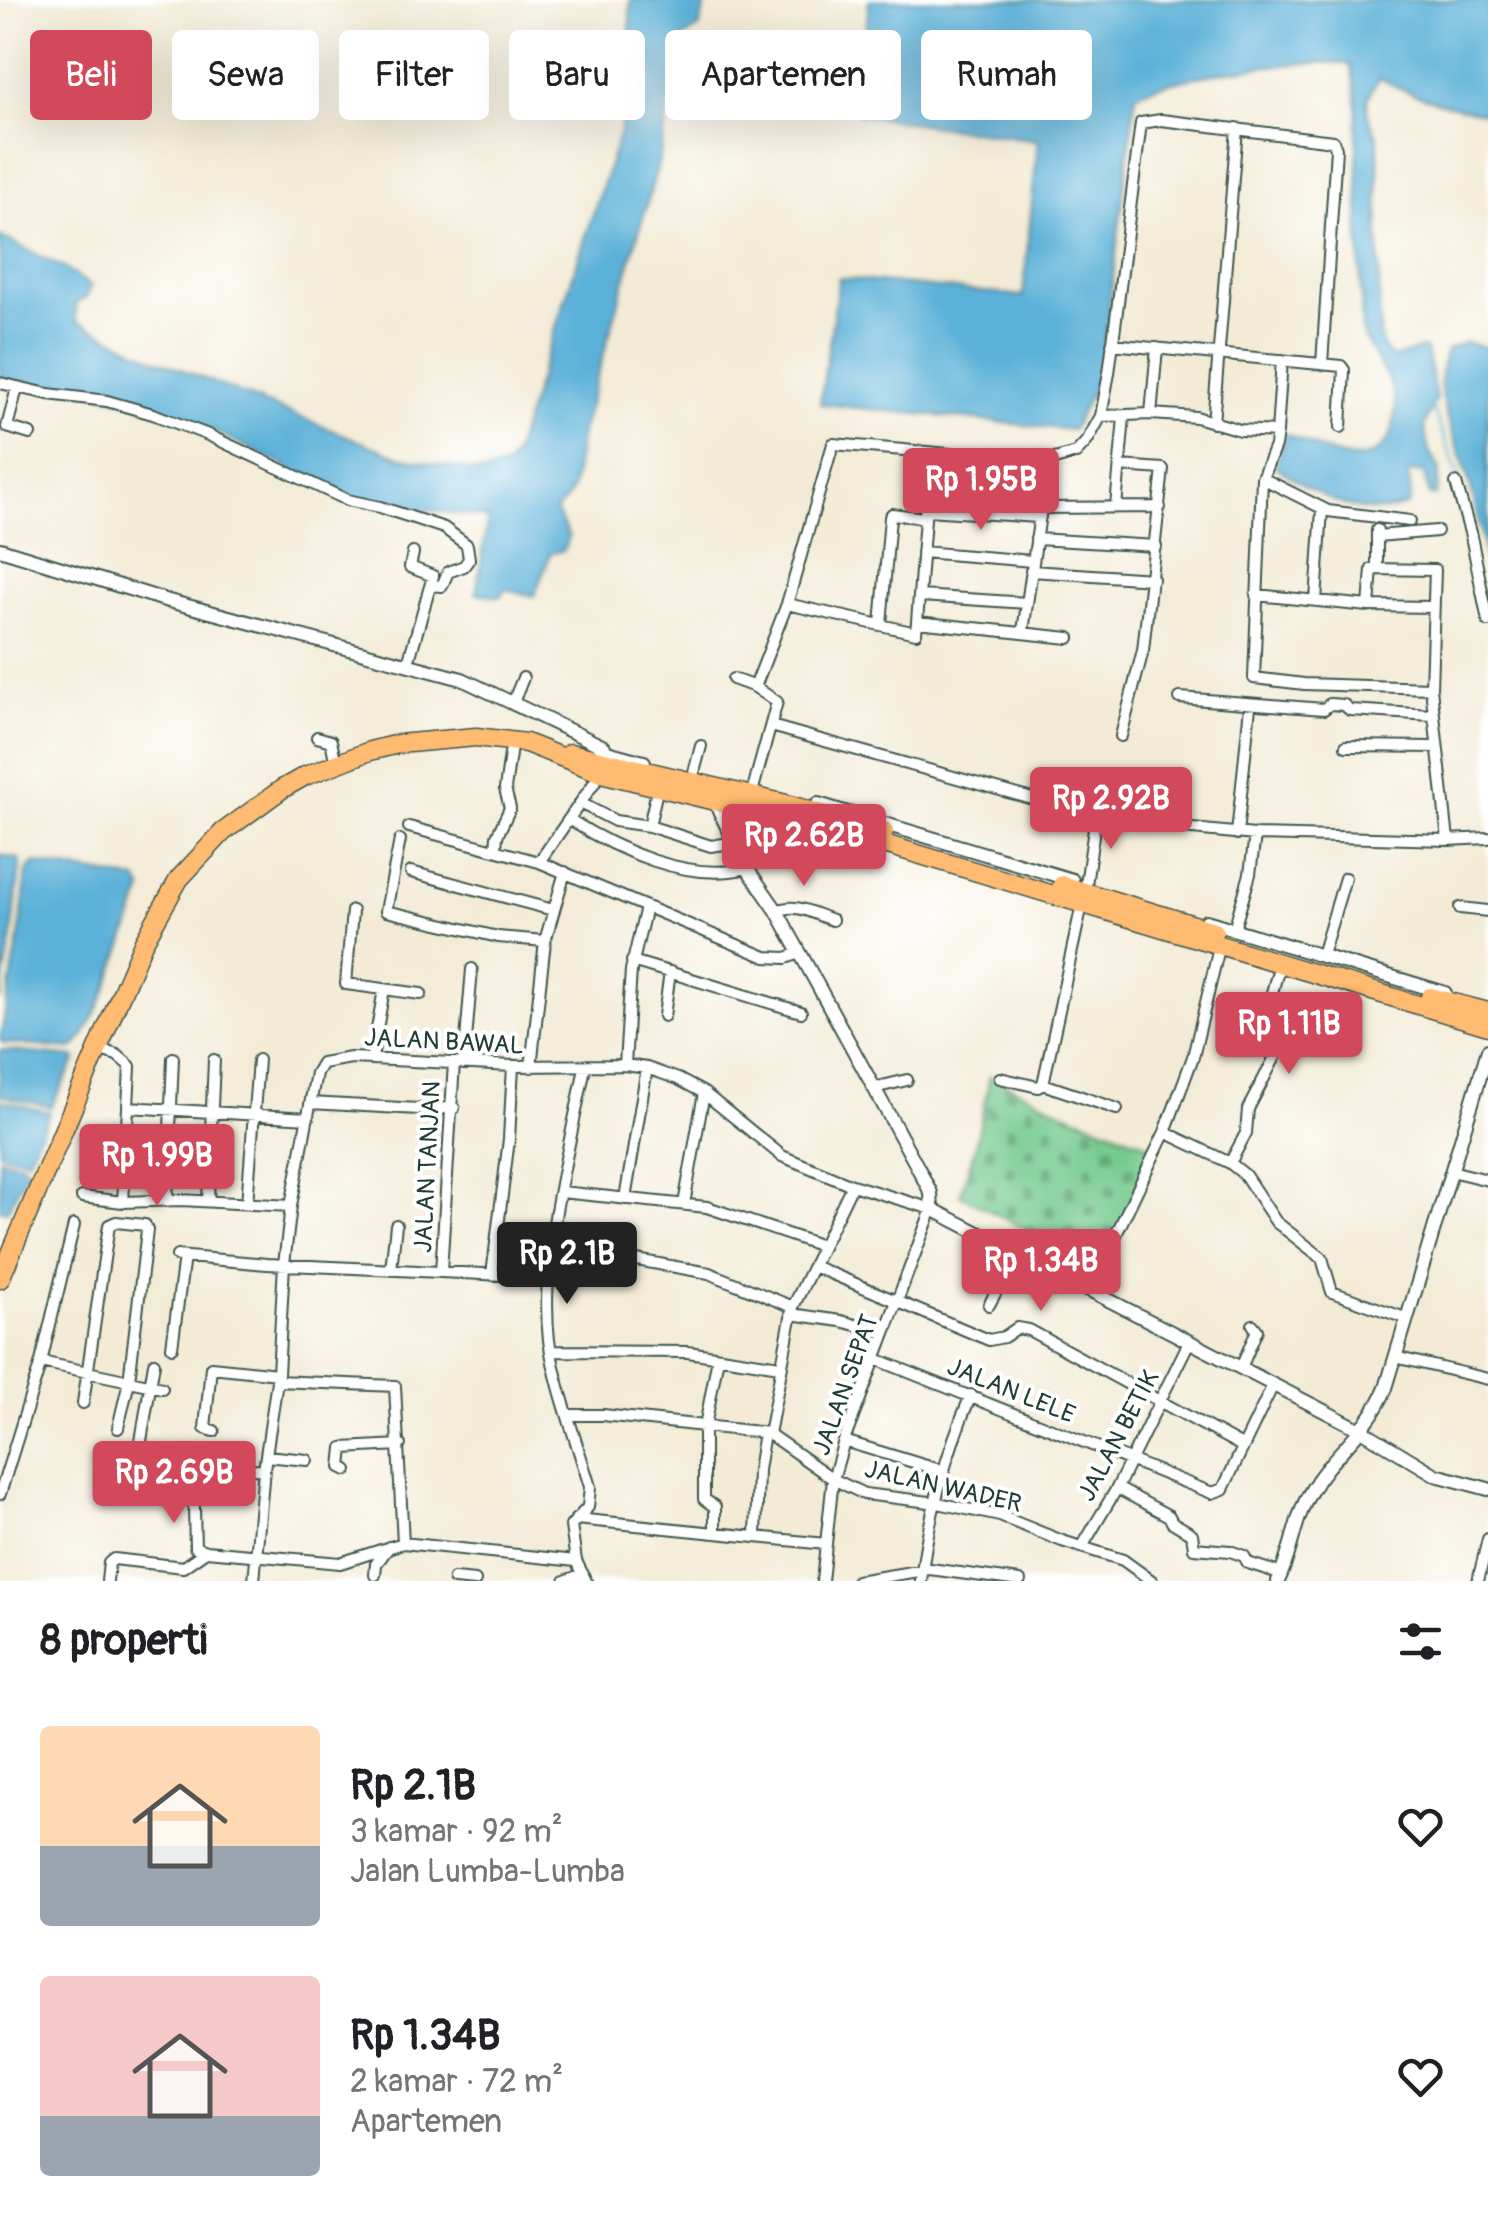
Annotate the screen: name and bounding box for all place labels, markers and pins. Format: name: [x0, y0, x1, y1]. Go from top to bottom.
pin: Rp 1.95B: [878, 448, 1084, 533]
pin: Rp 2.92B: [1008, 767, 1214, 852]
pin: Rp 2.62B: [701, 804, 907, 889]
pin: Rp 1.11B: [1186, 992, 1392, 1077]
pin: Rp 1.99B: [54, 1124, 260, 1209]
pin: Rp 2.1B: [475, 1222, 659, 1307]
pin: Rp 1.34B: [938, 1229, 1144, 1314]
pin: Rp 2.69B: [71, 1441, 277, 1526]

